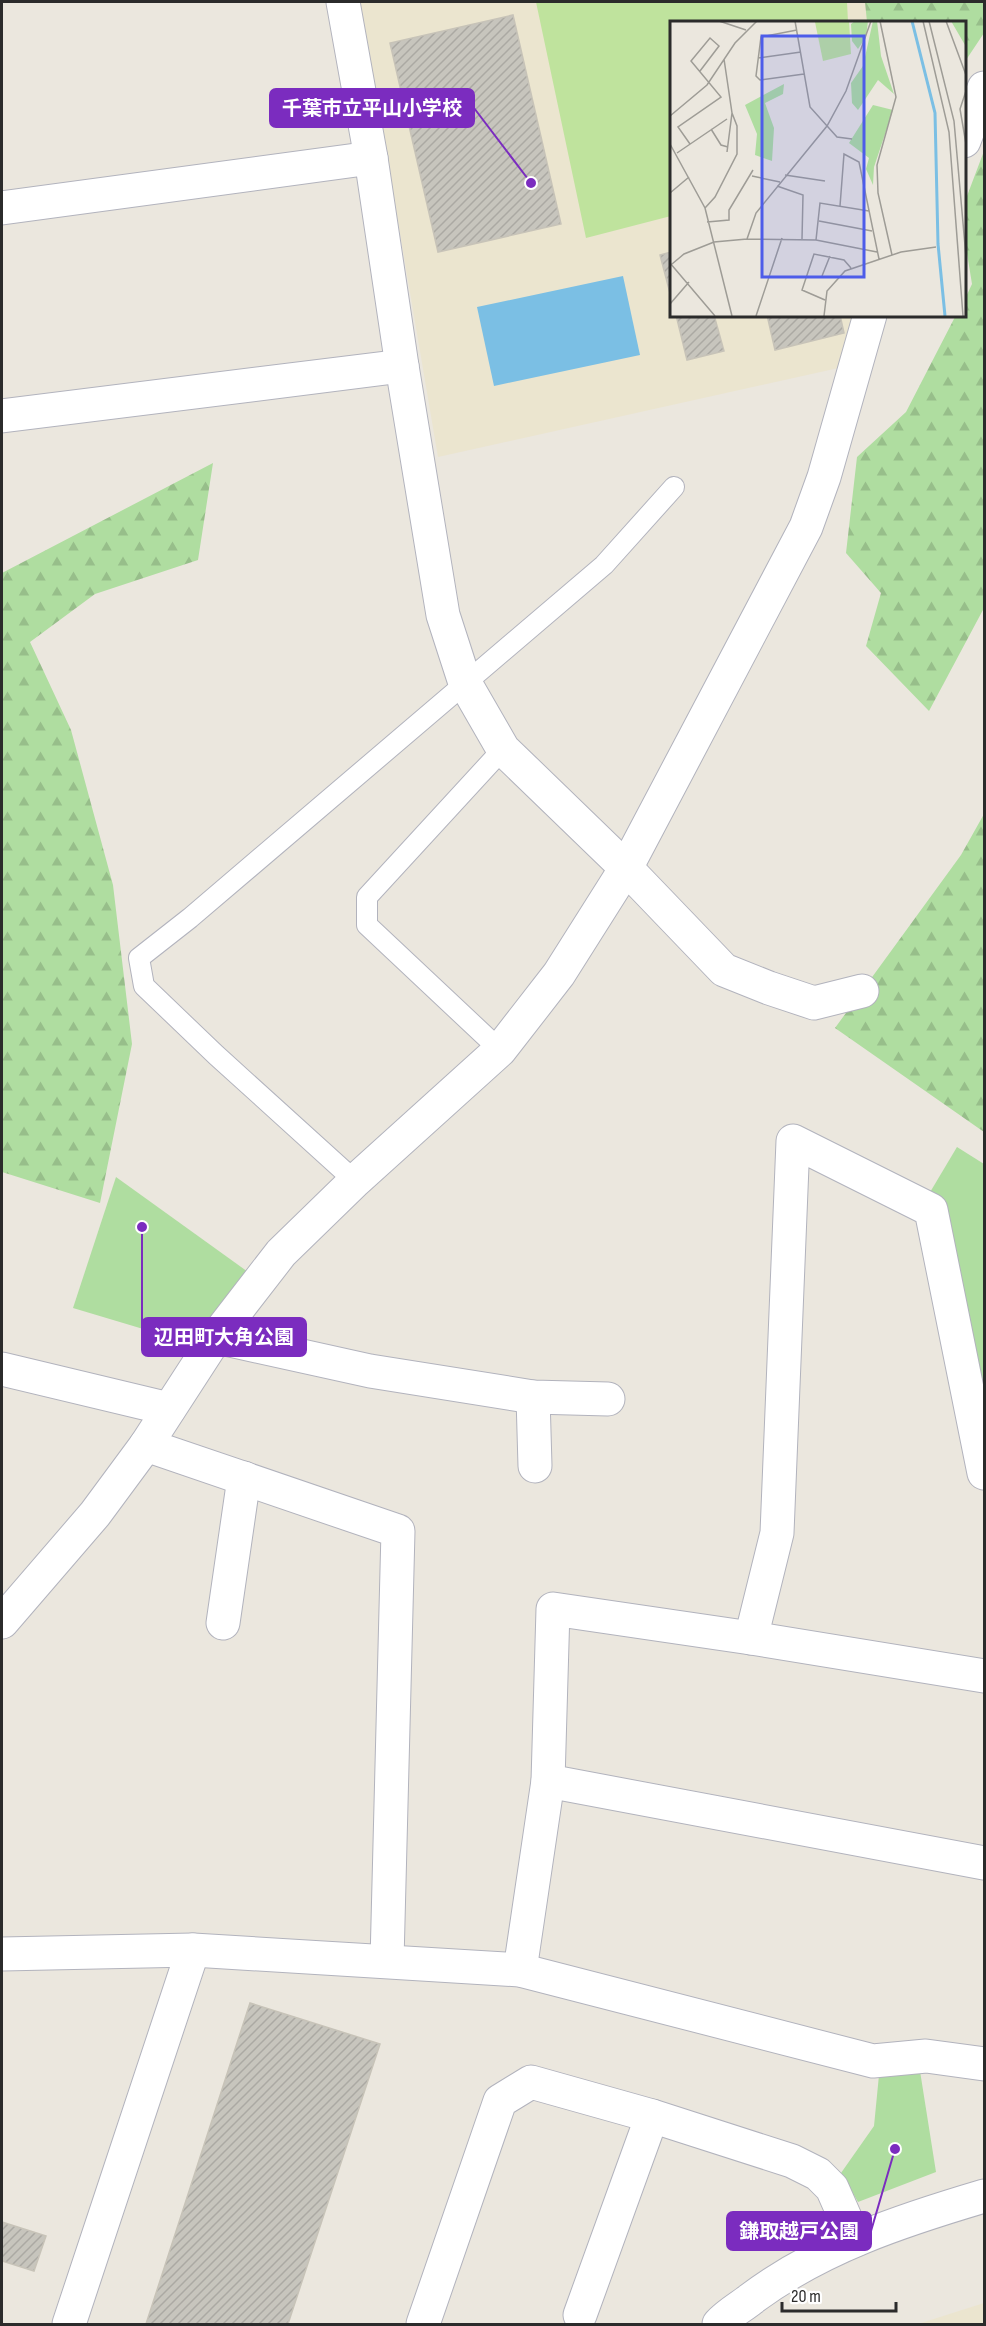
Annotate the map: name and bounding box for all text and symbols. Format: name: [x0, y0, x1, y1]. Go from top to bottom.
inset map: [670, 21, 965, 316]
callout: 千葉市立平山小学校: [270, 89, 474, 127]
text: 千葉市立平山小学校: [282, 97, 462, 121]
callout: 辺田町大角公園: [142, 1318, 306, 1356]
text: 辺田町大角公園: [154, 1326, 294, 1350]
callout: 鎌取越戸公園: [727, 2212, 871, 2250]
text: 鎌取越戸公園: [739, 2220, 859, 2244]
scale bar: [782, 2275, 896, 2313]
text: 20 m: [791, 2286, 821, 2307]

